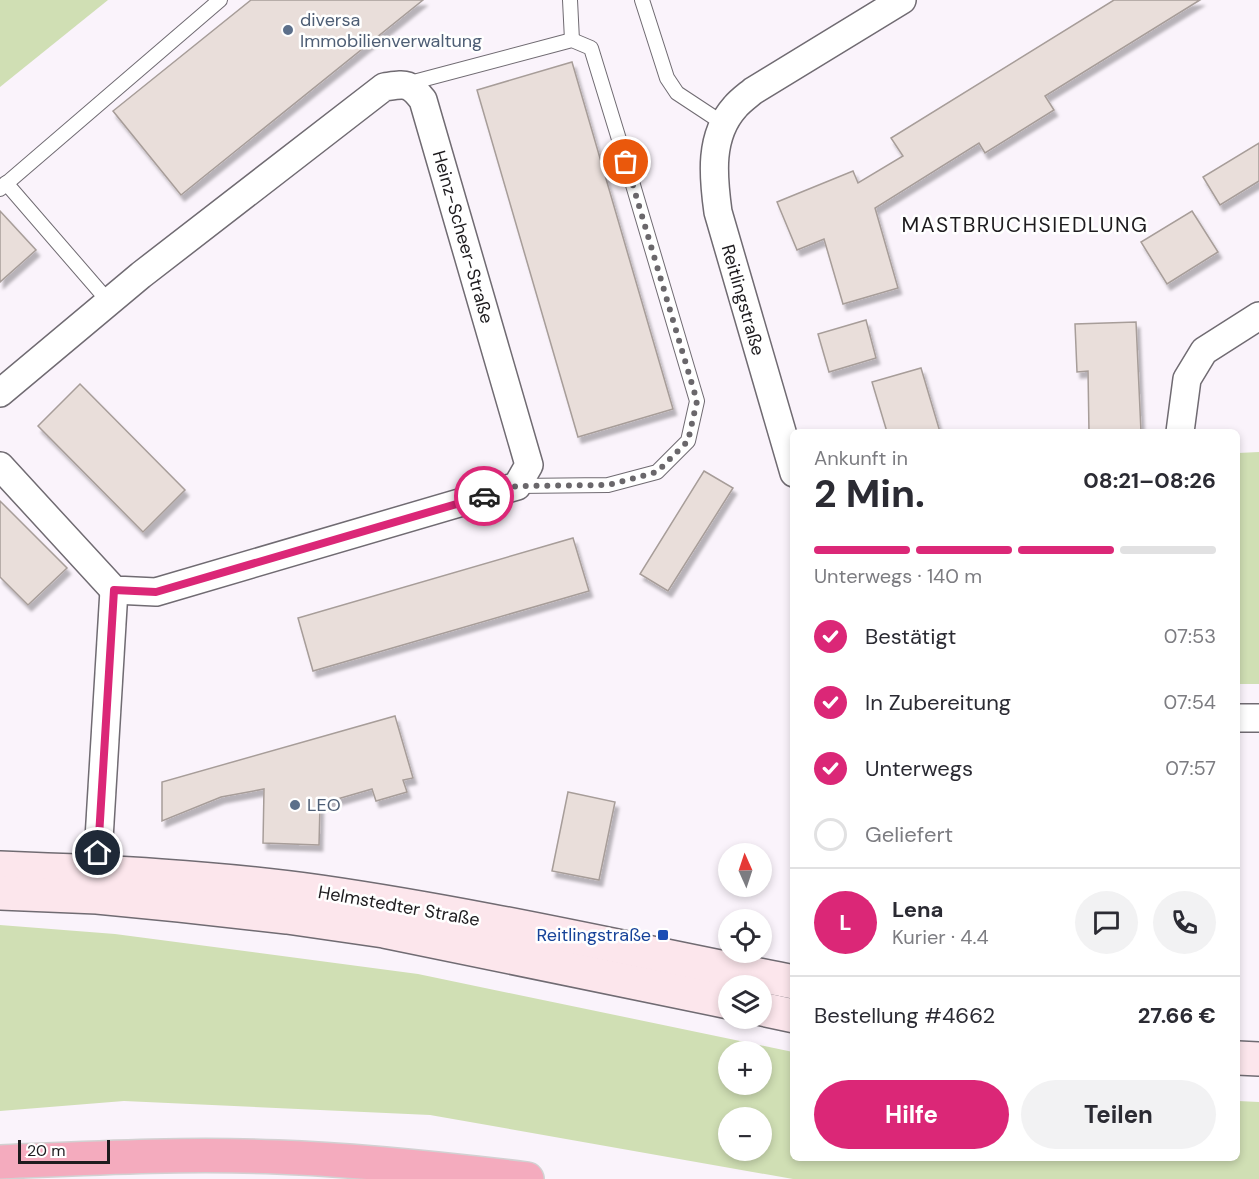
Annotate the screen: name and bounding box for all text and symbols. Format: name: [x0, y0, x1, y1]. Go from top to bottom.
place label: diversa Immobilienverwaltung: [300, 8, 482, 53]
marker: diversa Immobilienverwaltung: [281, 23, 295, 37]
pin: [600, 136, 651, 187]
icon: bag: [609, 145, 642, 178]
street label: Heinz-Scheer-Straße: [427, 148, 499, 326]
district label: MASTBRUCHSIEDLUNG: [902, 211, 1149, 239]
street label: Reitlingstraße: [716, 242, 770, 358]
text: Ankunft in: [814, 445, 908, 471]
courier: [454, 466, 514, 526]
text: 08:21–08:26: [1083, 466, 1216, 495]
text: 2 Min.: [814, 468, 925, 519]
icon: car: [468, 480, 501, 513]
text: Unterwegs · 140 m: [814, 563, 982, 589]
icon: check: [814, 620, 847, 653]
text: Bestätigt: [865, 622, 956, 651]
text: 07:53: [1164, 623, 1216, 649]
icon: check: [814, 686, 847, 719]
text: In Zubereitung: [865, 688, 1011, 717]
text: 07:54: [1164, 689, 1216, 715]
icon: check: [814, 752, 847, 785]
text: Unterwegs: [865, 754, 973, 783]
text: 07:57: [1165, 755, 1216, 781]
place label: LEO: [307, 793, 341, 817]
marker: LEO: [288, 798, 302, 812]
text: Geliefert: [865, 820, 953, 849]
pin: [72, 827, 123, 878]
icon: home: [81, 836, 114, 869]
north arrow: [718, 843, 772, 897]
map controls: [718, 843, 772, 1161]
street label: Helmstedter Straße: [316, 880, 482, 932]
button: chat: [1075, 891, 1138, 954]
button: phone: [1153, 891, 1216, 954]
text: Lena: [892, 895, 944, 924]
text: L: [839, 908, 852, 937]
button: locate: [718, 909, 772, 963]
place label: Reitlingstraße: [537, 923, 651, 947]
text: Kurier · 4.4: [892, 924, 989, 950]
marker: Reitlingstraße: [656, 928, 670, 942]
button: layers: [718, 975, 772, 1029]
text: Bestellung #4662: [814, 1001, 995, 1030]
text: 27.66 €: [1138, 1001, 1216, 1030]
button: +: [718, 1041, 772, 1095]
button: Hilfe: [814, 1080, 1009, 1149]
button: Teilen: [1021, 1080, 1216, 1149]
button: −: [718, 1107, 772, 1161]
scale bar: [18, 1137, 110, 1164]
text: 20 m: [27, 1140, 66, 1161]

